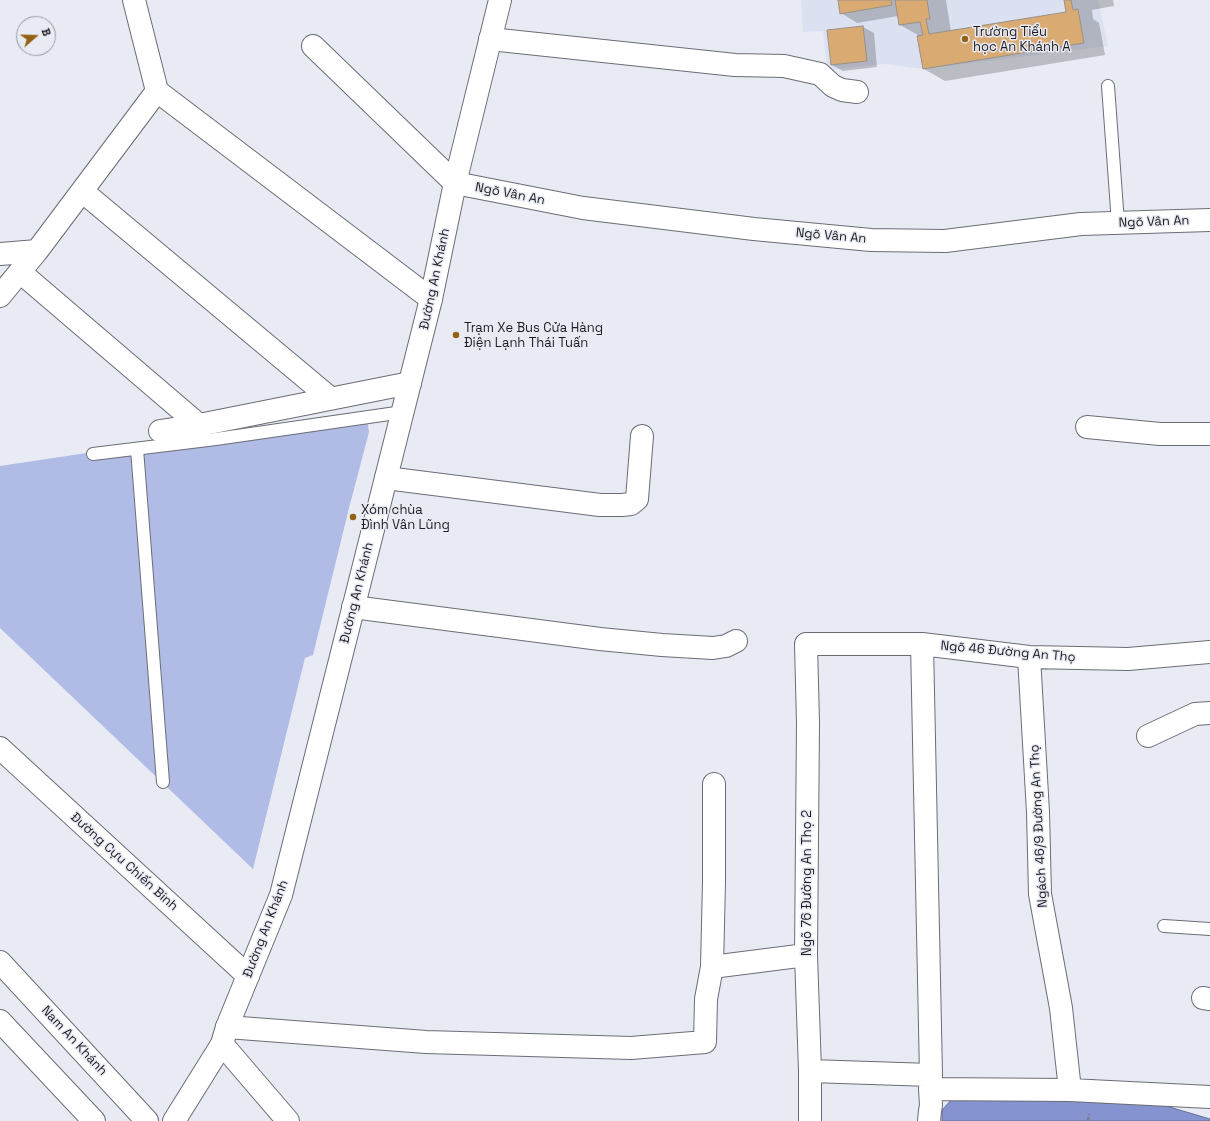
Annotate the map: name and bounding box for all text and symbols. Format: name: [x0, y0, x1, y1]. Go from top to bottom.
north arrow: [16, 16, 56, 56]
place label: Trường Tiểu học An Khánh A: [973, 24, 1070, 55]
text: B: [39, 26, 54, 38]
marker: Trường Tiểu học An Khánh A: [960, 34, 970, 44]
street label: Ngõ Vân An: [474, 180, 546, 208]
street label: Ngõ Vân An: [1118, 213, 1190, 231]
street label: Ngõ Vân An: [795, 225, 867, 247]
street label: Đường An Khánh: [417, 227, 453, 331]
place label: Trạm Xe Bus Cửa Hàng Điện Lạnh Thái Tuấn: [464, 320, 603, 351]
marker: Trạm Xe Bus Cửa Hàng Điện Lạnh Thái Tuấn: [451, 330, 461, 340]
place label: Xóm chùa Đình Vân Lũng: [361, 502, 450, 533]
marker: Xóm chùa Đình Vân Lũng: [348, 512, 358, 522]
street label: Đường An Khánh: [337, 541, 377, 645]
street label: Ngõ 46 Đường An Thọ: [940, 638, 1076, 666]
street label: Ngách 46/9 Đường An Thọ: [1027, 744, 1051, 908]
street label: Đường Cựu Chiến Binh: [67, 810, 181, 914]
street label: Ngõ 76 Đường An Thọ 2: [799, 810, 815, 956]
street label: Đường An Khánh: [240, 878, 292, 980]
street label: Nam An Khánh: [38, 1003, 110, 1079]

